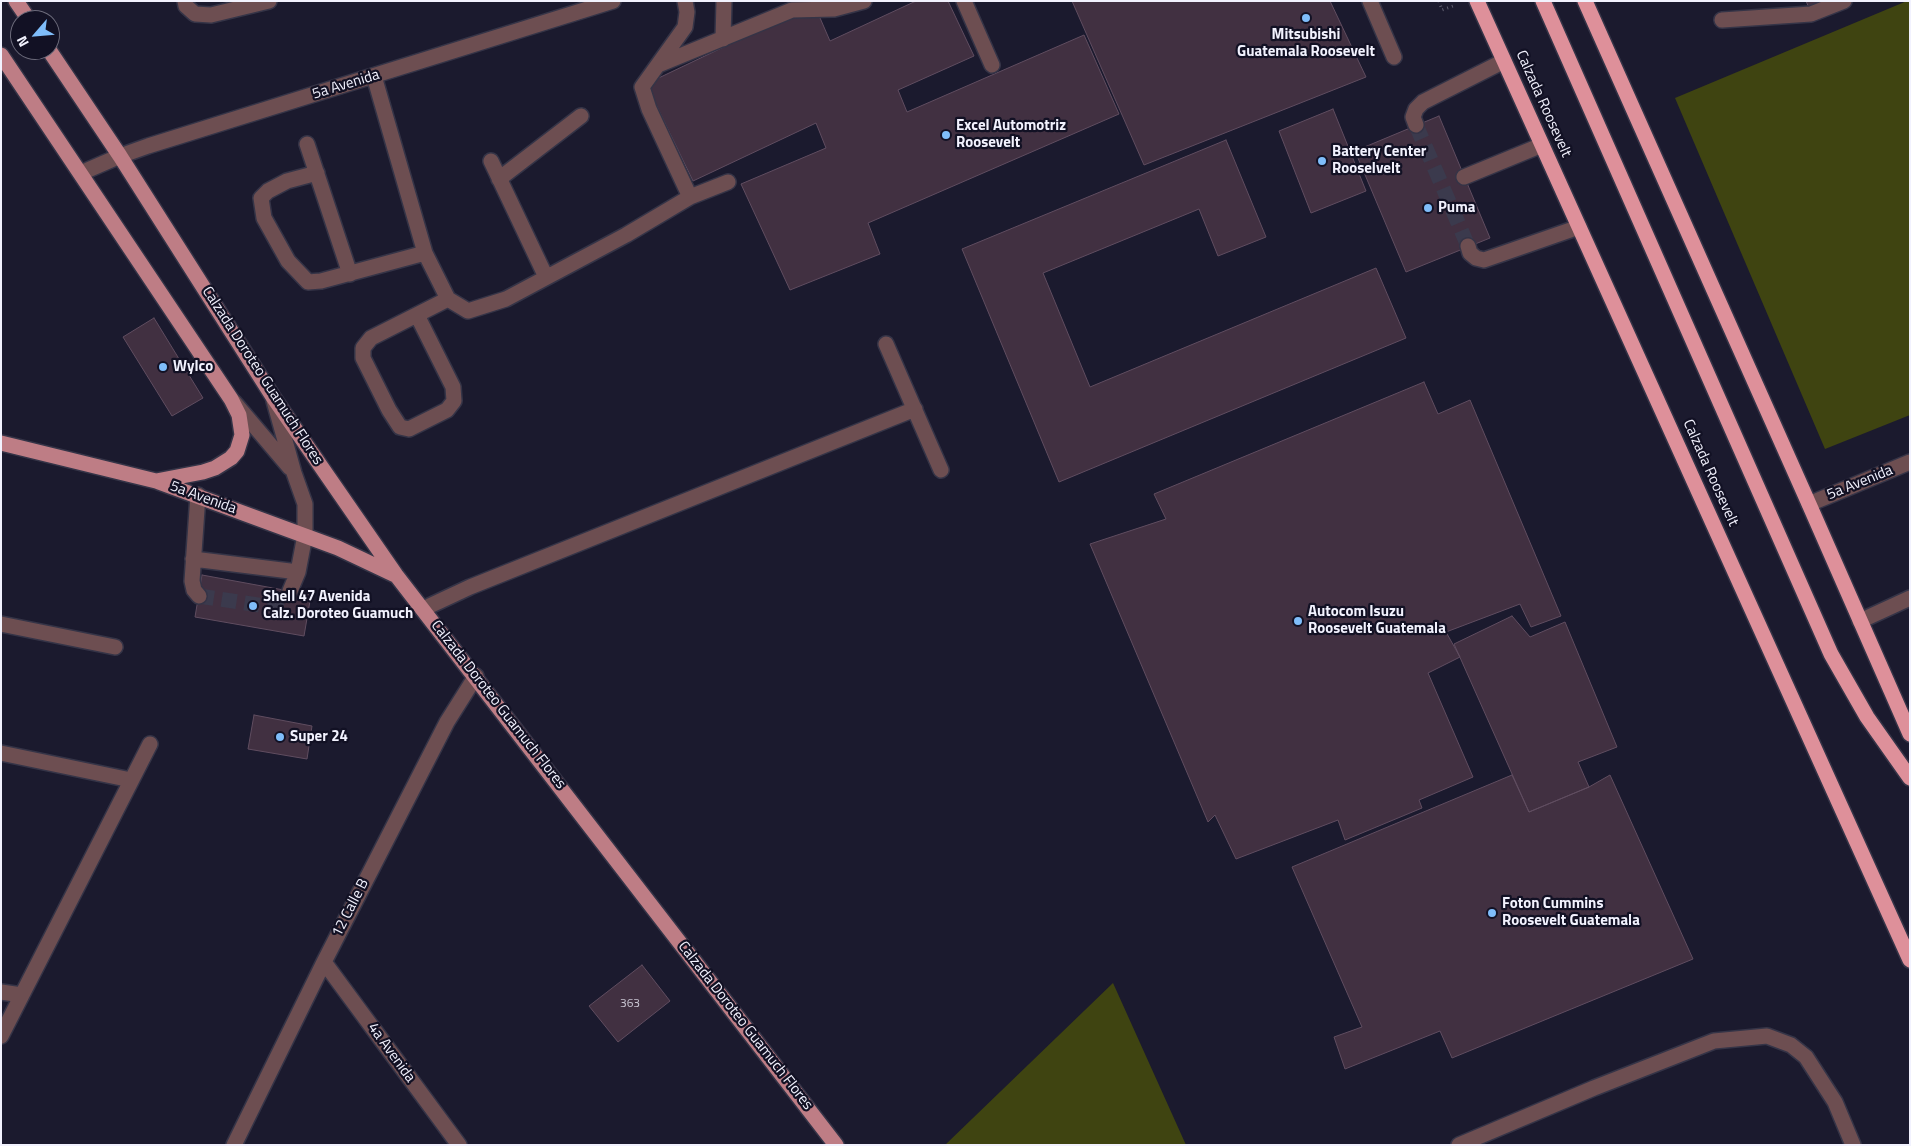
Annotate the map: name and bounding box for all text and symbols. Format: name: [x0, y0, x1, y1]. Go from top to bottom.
north arrow: [10, 10, 60, 60]
marker: Mitsubishi Guatemala Roosevelt: [1300, 12, 1312, 24]
place label: Mitsubishi Guatemala Roosevelt: [1237, 26, 1375, 61]
text: N: [11, 33, 34, 51]
street label: Calzada Roosevelt: [1511, 48, 1575, 160]
street label: 5a Avenida: [310, 66, 382, 104]
place label: Excel Automotriz Roosevelt: [956, 117, 1066, 152]
marker: Excel Automotriz Roosevelt: [940, 129, 952, 141]
place label: Battery Center Rooselvelt: [1332, 143, 1426, 178]
marker: Battery Center Rooselvelt: [1316, 155, 1328, 167]
place label: Puma: [1438, 199, 1475, 217]
marker: Puma: [1422, 202, 1434, 214]
street label: Calzada Doroteo Guamuch Flores: [198, 284, 326, 468]
place label: Wylco: [173, 358, 213, 376]
marker: Wylco: [157, 361, 169, 373]
street label: Calzada Roosevelt: [1678, 417, 1742, 529]
street label: 5a Avenida: [1824, 462, 1896, 504]
street label: 5a Avenida: [167, 478, 239, 518]
place label: Shell 47 Avenida Calz. Doroteo Guamuch: [263, 588, 413, 623]
marker: Shell 47 Avenida Calz. Doroteo Guamuch: [247, 600, 259, 612]
place label: Autocom Isuzu Roosevelt Guatemala: [1308, 603, 1446, 638]
marker: Autocom Isuzu Roosevelt Guatemala: [1292, 615, 1304, 627]
street label: Calzada Doroteo Guamuch Flores: [427, 617, 569, 793]
place label: Super 24: [290, 728, 348, 746]
marker: Super 24: [274, 731, 286, 743]
street label: 12 Calle B: [329, 876, 373, 940]
place label: Foton Cummins Roosevelt Guatemala: [1502, 895, 1640, 930]
marker: Foton Cummins Roosevelt Guatemala: [1486, 907, 1498, 919]
street label: Calzada Doroteo Guamuch Flores: [674, 938, 816, 1114]
house number: 363: [620, 997, 640, 1011]
street label: 4a Avenida: [363, 1020, 419, 1086]

